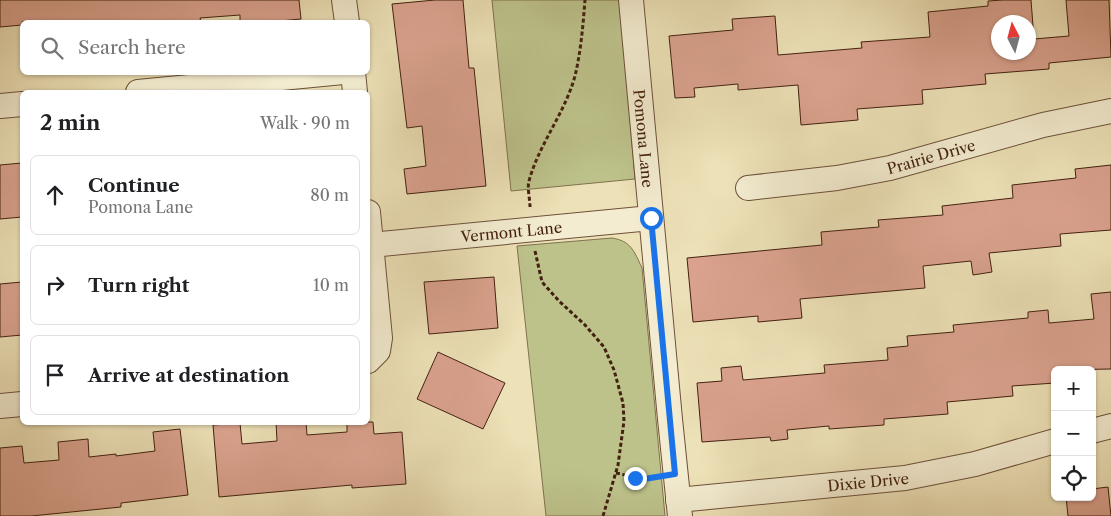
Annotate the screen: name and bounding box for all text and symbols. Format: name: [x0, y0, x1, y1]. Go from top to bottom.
north arrow: [991, 15, 1036, 60]
search box: [20, 20, 370, 75]
icon: search: [38, 34, 66, 62]
text: Search here: [78, 36, 186, 59]
street label: Pomona Lane: [630, 88, 658, 188]
text: 2 min: [40, 110, 100, 135]
text: Walk · 90 m: [260, 113, 350, 133]
street label: Prairie Drive: [885, 135, 977, 178]
text: Continue: [88, 174, 180, 197]
icon: ahead: [41, 181, 69, 209]
text: 80 m: [310, 185, 349, 205]
text: Pomona Lane: [88, 197, 193, 217]
route start: [640, 207, 663, 230]
street label: Vermont Lane: [459, 217, 563, 246]
icon: right: [41, 271, 69, 299]
text: Turn right: [88, 274, 189, 297]
text: 10 m: [313, 275, 349, 295]
icon: arrive: [41, 361, 69, 389]
text: Arrive at destination: [88, 364, 289, 387]
map controls: [1051, 366, 1096, 501]
button: +: [1051, 366, 1096, 411]
button: −: [1051, 411, 1096, 456]
button: locate: [1051, 456, 1096, 501]
route end: [624, 467, 647, 490]
street label: Dixie Drive: [827, 468, 910, 495]

